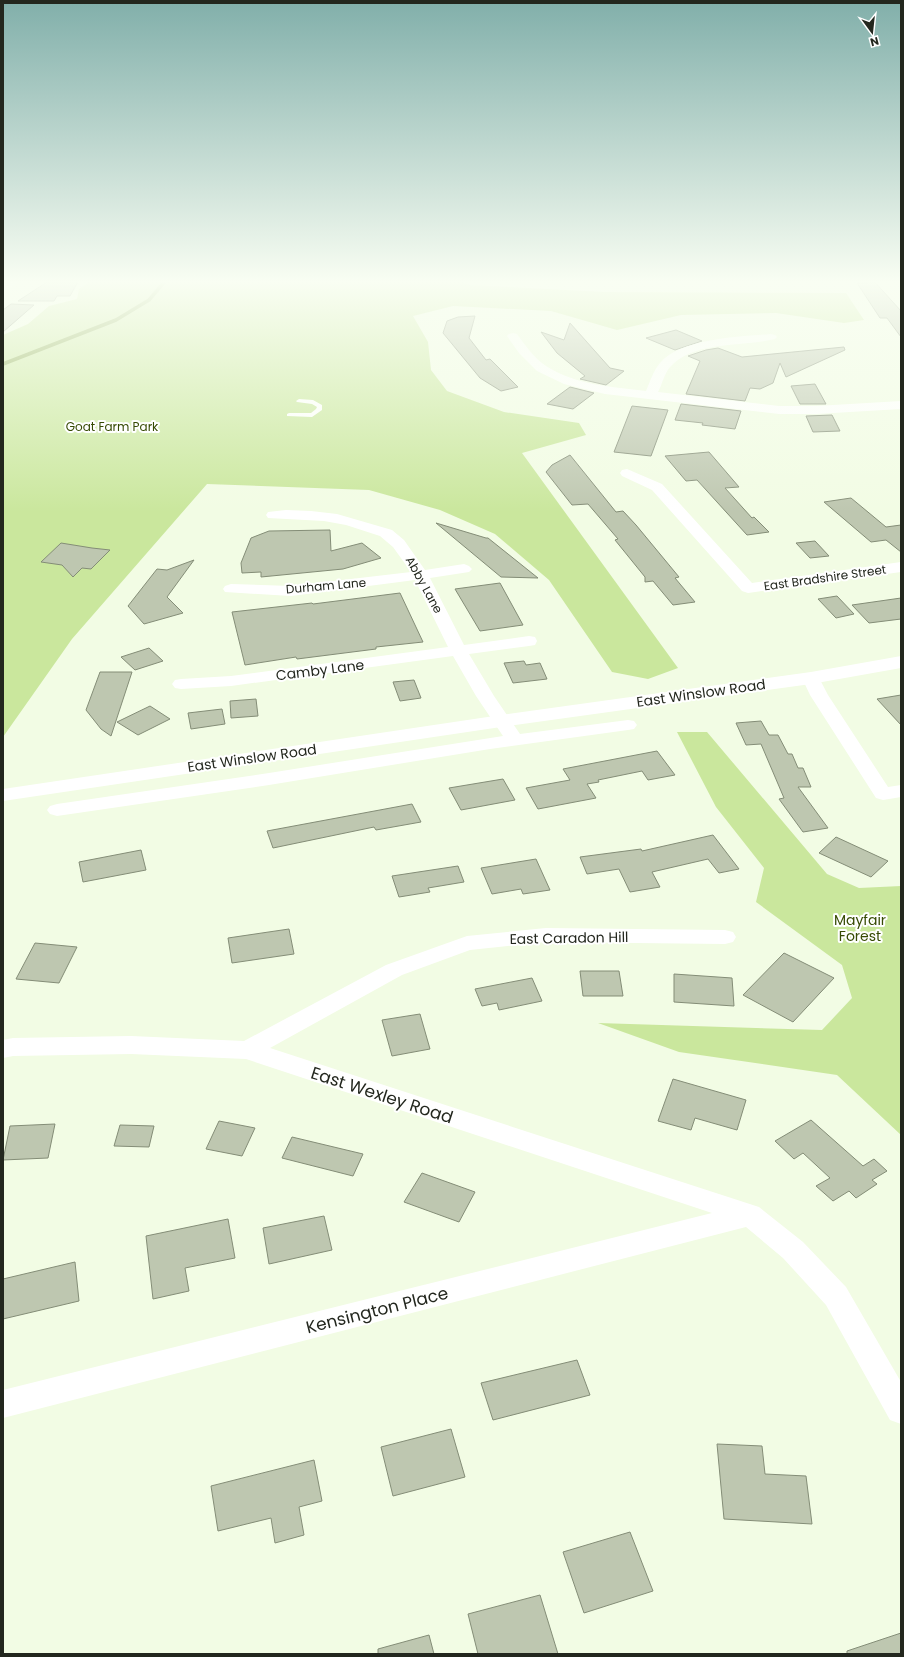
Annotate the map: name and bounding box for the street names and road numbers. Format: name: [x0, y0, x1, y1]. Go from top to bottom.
street label: Abby Lane: [402, 553, 447, 616]
street label: East Bradshire Street: [763, 561, 887, 595]
street label: Durham Lane: [285, 574, 367, 597]
street label: Camby Lane: [275, 655, 366, 685]
street label: East Winslow Road: [635, 674, 767, 712]
street label: East Winslow Road: [186, 739, 318, 777]
street label: East Caradon Hill: [509, 927, 629, 949]
street label: East Wexley Road: [308, 1061, 456, 1129]
street label: Kensington Place: [303, 1281, 451, 1339]

